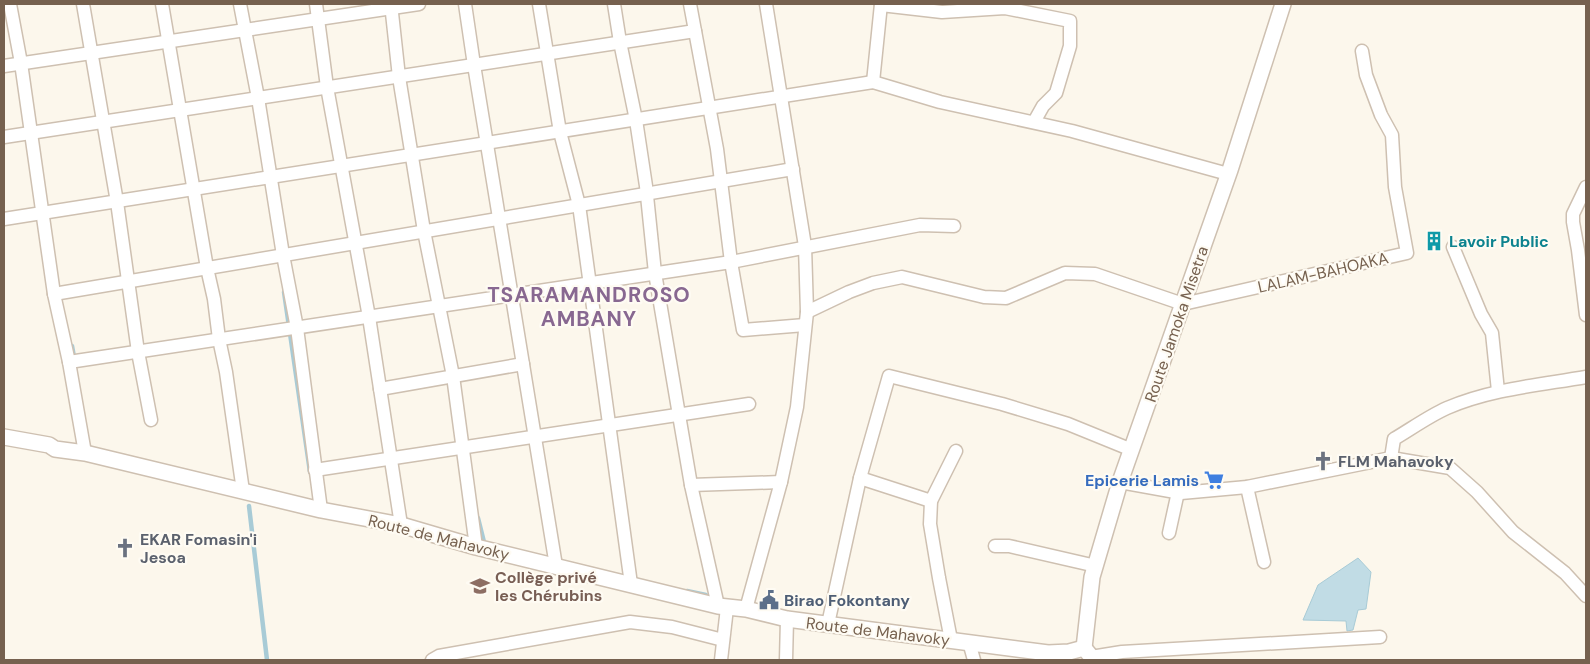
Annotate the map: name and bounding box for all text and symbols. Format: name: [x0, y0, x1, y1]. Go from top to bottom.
building icon: Lavoir Public: [1423, 230, 1445, 252]
place label: Lavoir Public: [1449, 231, 1549, 252]
street label: Route Jamoka Misetra: [1140, 243, 1213, 405]
street label: LALAM-BAHOAKA: [1256, 247, 1391, 298]
district label: TSARAMANDROSO AMBANY: [487, 281, 691, 333]
church icon: FLM Mahavoky: [1312, 450, 1334, 472]
place label: FLM Mahavoky: [1338, 451, 1454, 472]
supermarket icon: Epicerie Lamis: [1203, 469, 1225, 491]
place label: Epicerie Lamis: [1085, 470, 1199, 491]
street label: Route de Mahavoky: [366, 510, 512, 565]
place label: EKAR Fomasin'i Jesoa: [140, 529, 257, 568]
church icon: EKAR Fomasin'i Jesoa: [114, 537, 136, 559]
place label: Collège privé les Chérubins: [495, 567, 602, 606]
school or university icon: Collège privé les Chérubins: [469, 575, 491, 597]
public building icon: Birao Fokontany: [758, 589, 780, 611]
place label: Birao Fokontany: [784, 590, 910, 611]
street label: Route de Mahavoky: [805, 612, 951, 651]

